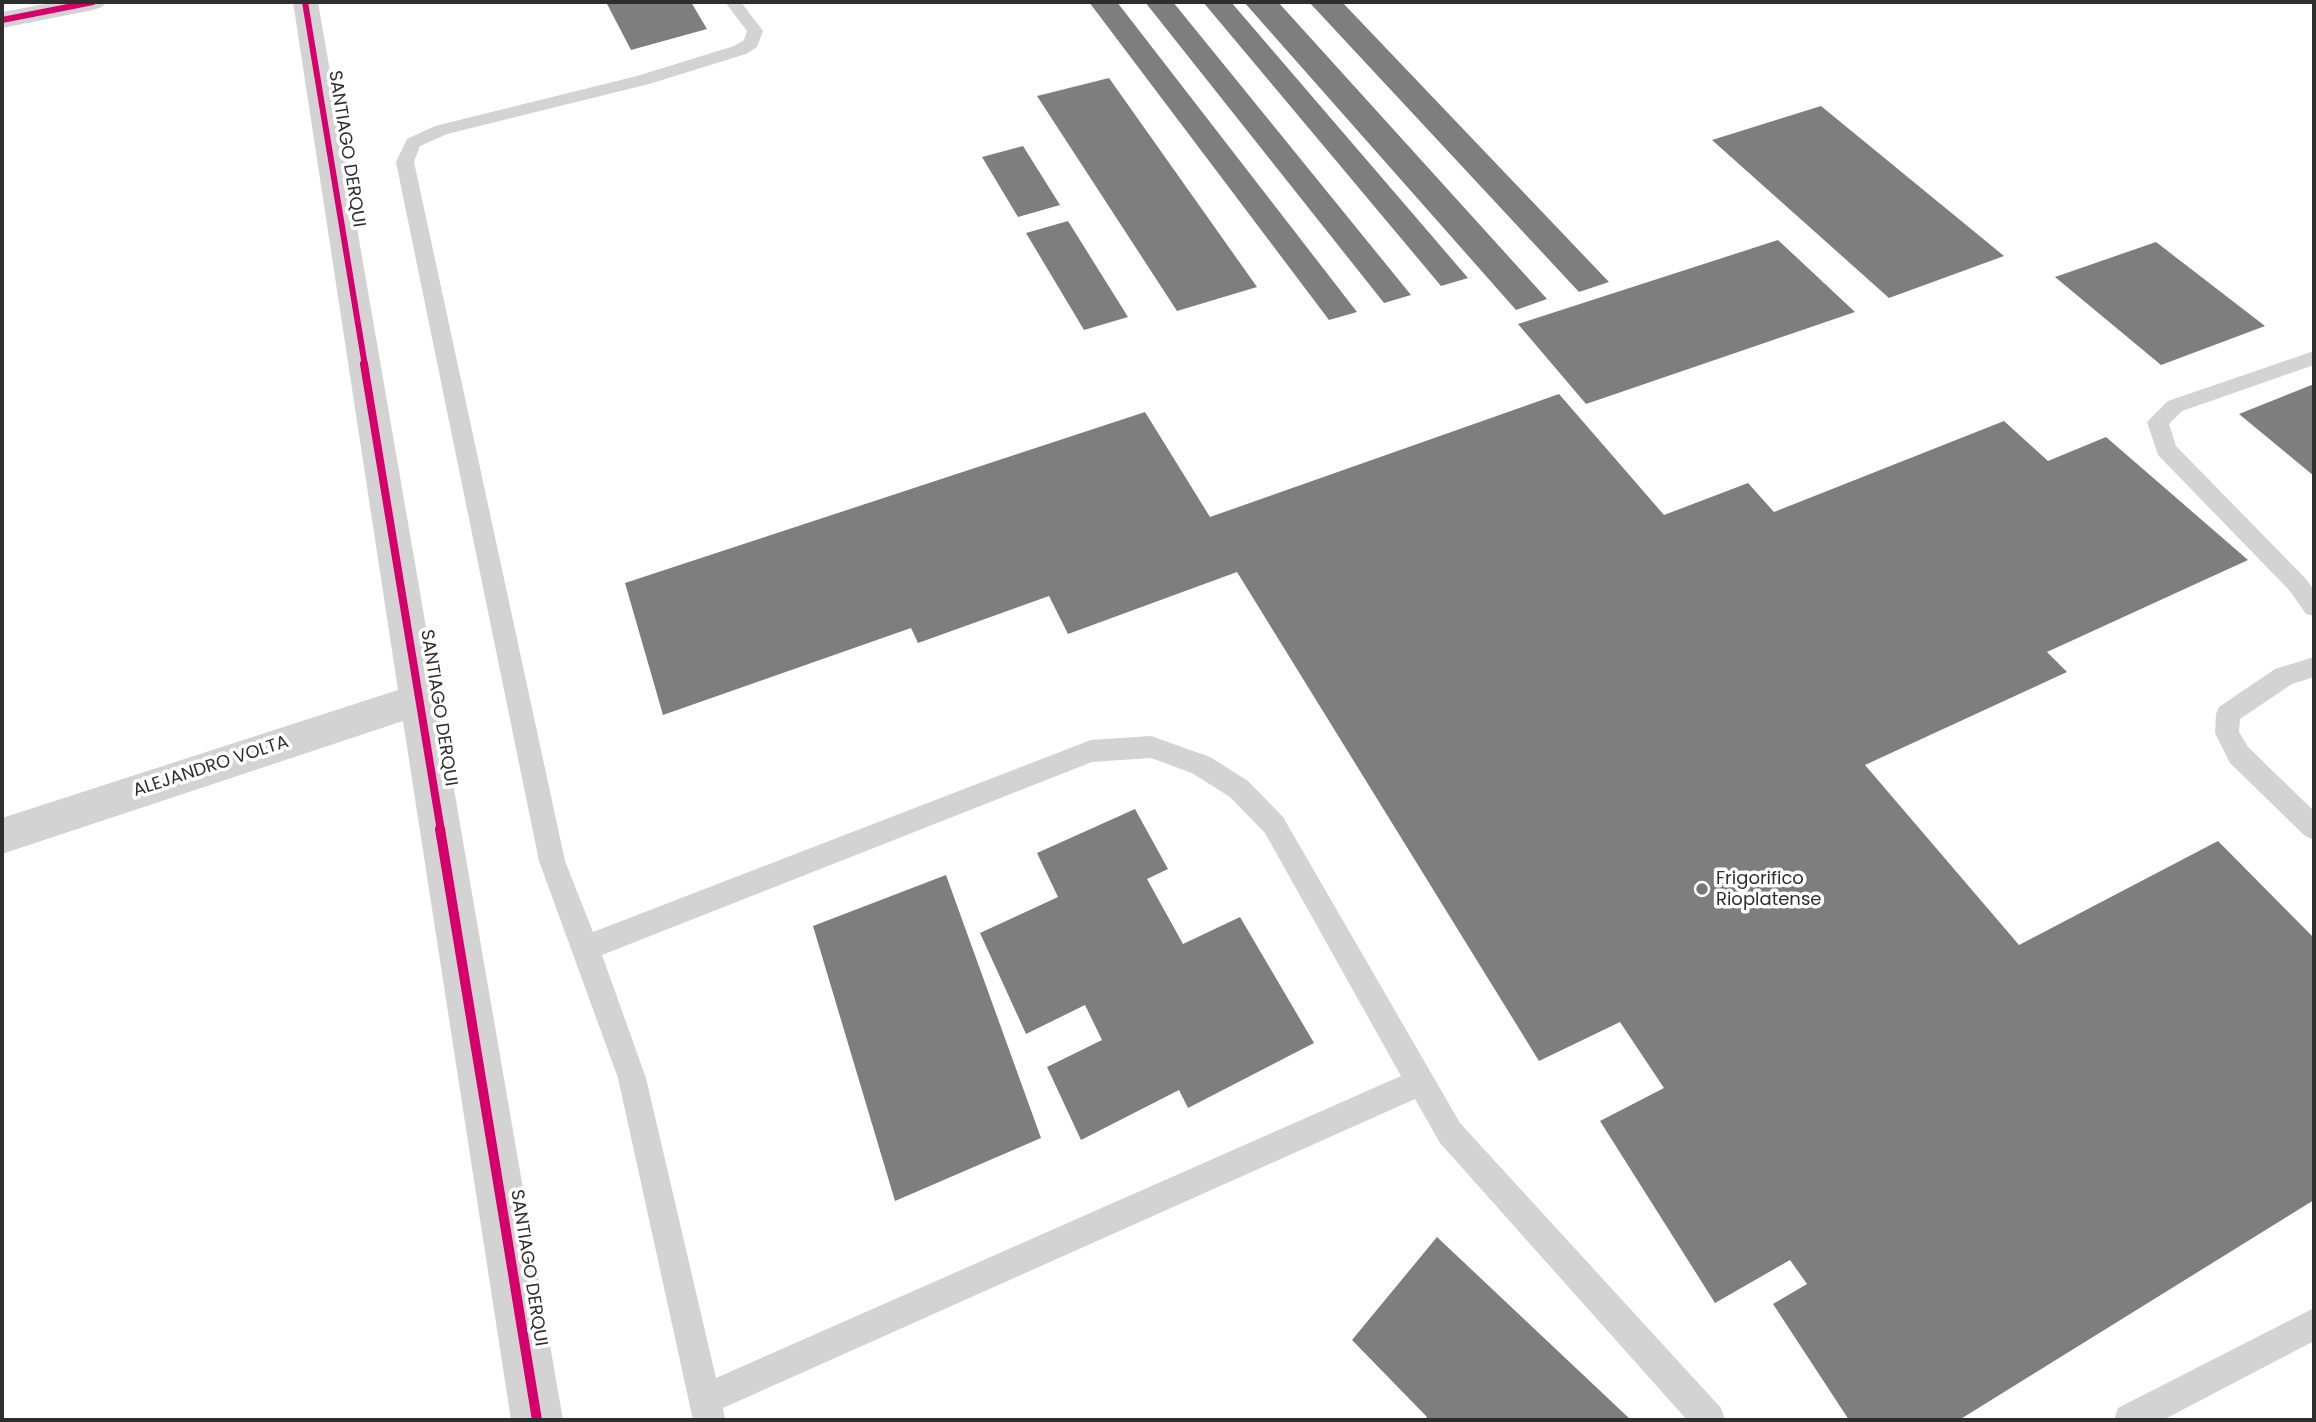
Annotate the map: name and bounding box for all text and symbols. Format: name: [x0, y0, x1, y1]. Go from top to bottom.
street label: SANTIAGO DERQUI: [323, 69, 369, 229]
street label: SANTIAGO DERQUI: [415, 628, 461, 788]
street label: ALEJANDRO VOLTA: [131, 732, 291, 802]
place label: Frigorifico Rioplatense: [1716, 868, 1821, 910]
marker: Frigorifico Rioplatense: [1694, 881, 1710, 897]
street label: SANTIAGO DERQUI: [505, 1188, 551, 1348]

